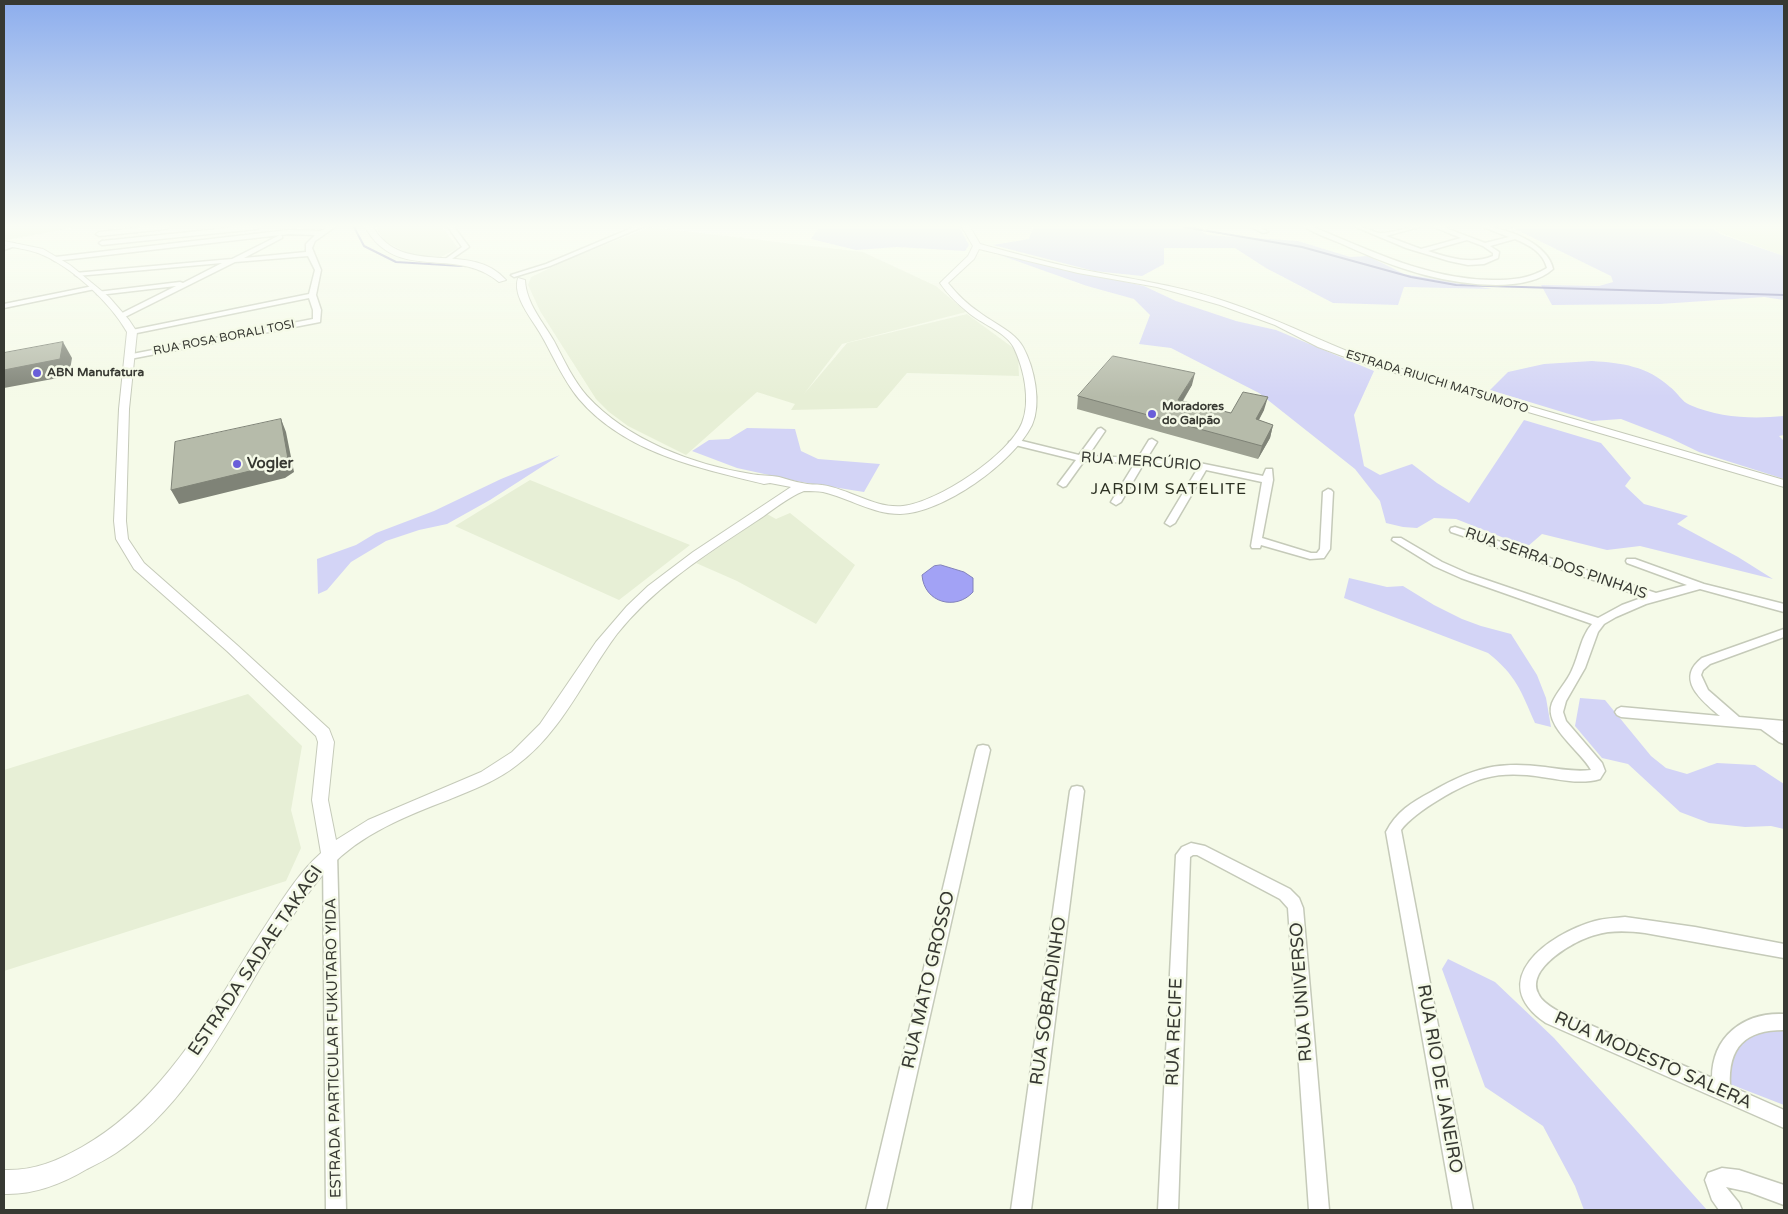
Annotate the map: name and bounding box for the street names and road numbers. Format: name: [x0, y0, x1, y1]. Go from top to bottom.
street label: RUA ROSA BORALI TOSI: [152, 317, 296, 359]
street label: ESTRADA RIUICHI MATSUMOTO: [1344, 347, 1530, 417]
street label: RUA MERCÚRIO: [1080, 449, 1202, 475]
street label: RUA SERRA DOS PINHAIS: [1463, 524, 1649, 604]
street label: ESTRADA SADAE TAKAGI: [184, 862, 328, 1060]
street label: RUA MATO GROSSO: [898, 889, 960, 1071]
street label: ESTRADA PARTICULAR FUKUTARO YIDA: [322, 898, 346, 1198]
street label: RUA SOBRADINHO: [1026, 915, 1072, 1087]
street label: RUA UNIVERSO: [1286, 921, 1318, 1063]
street label: RUA RECIFE: [1162, 977, 1188, 1087]
street label: RUA RIO DE JANEIRO: [1412, 983, 1466, 1175]
street label: RUA MODESTO SALERA: [1551, 1008, 1755, 1114]

